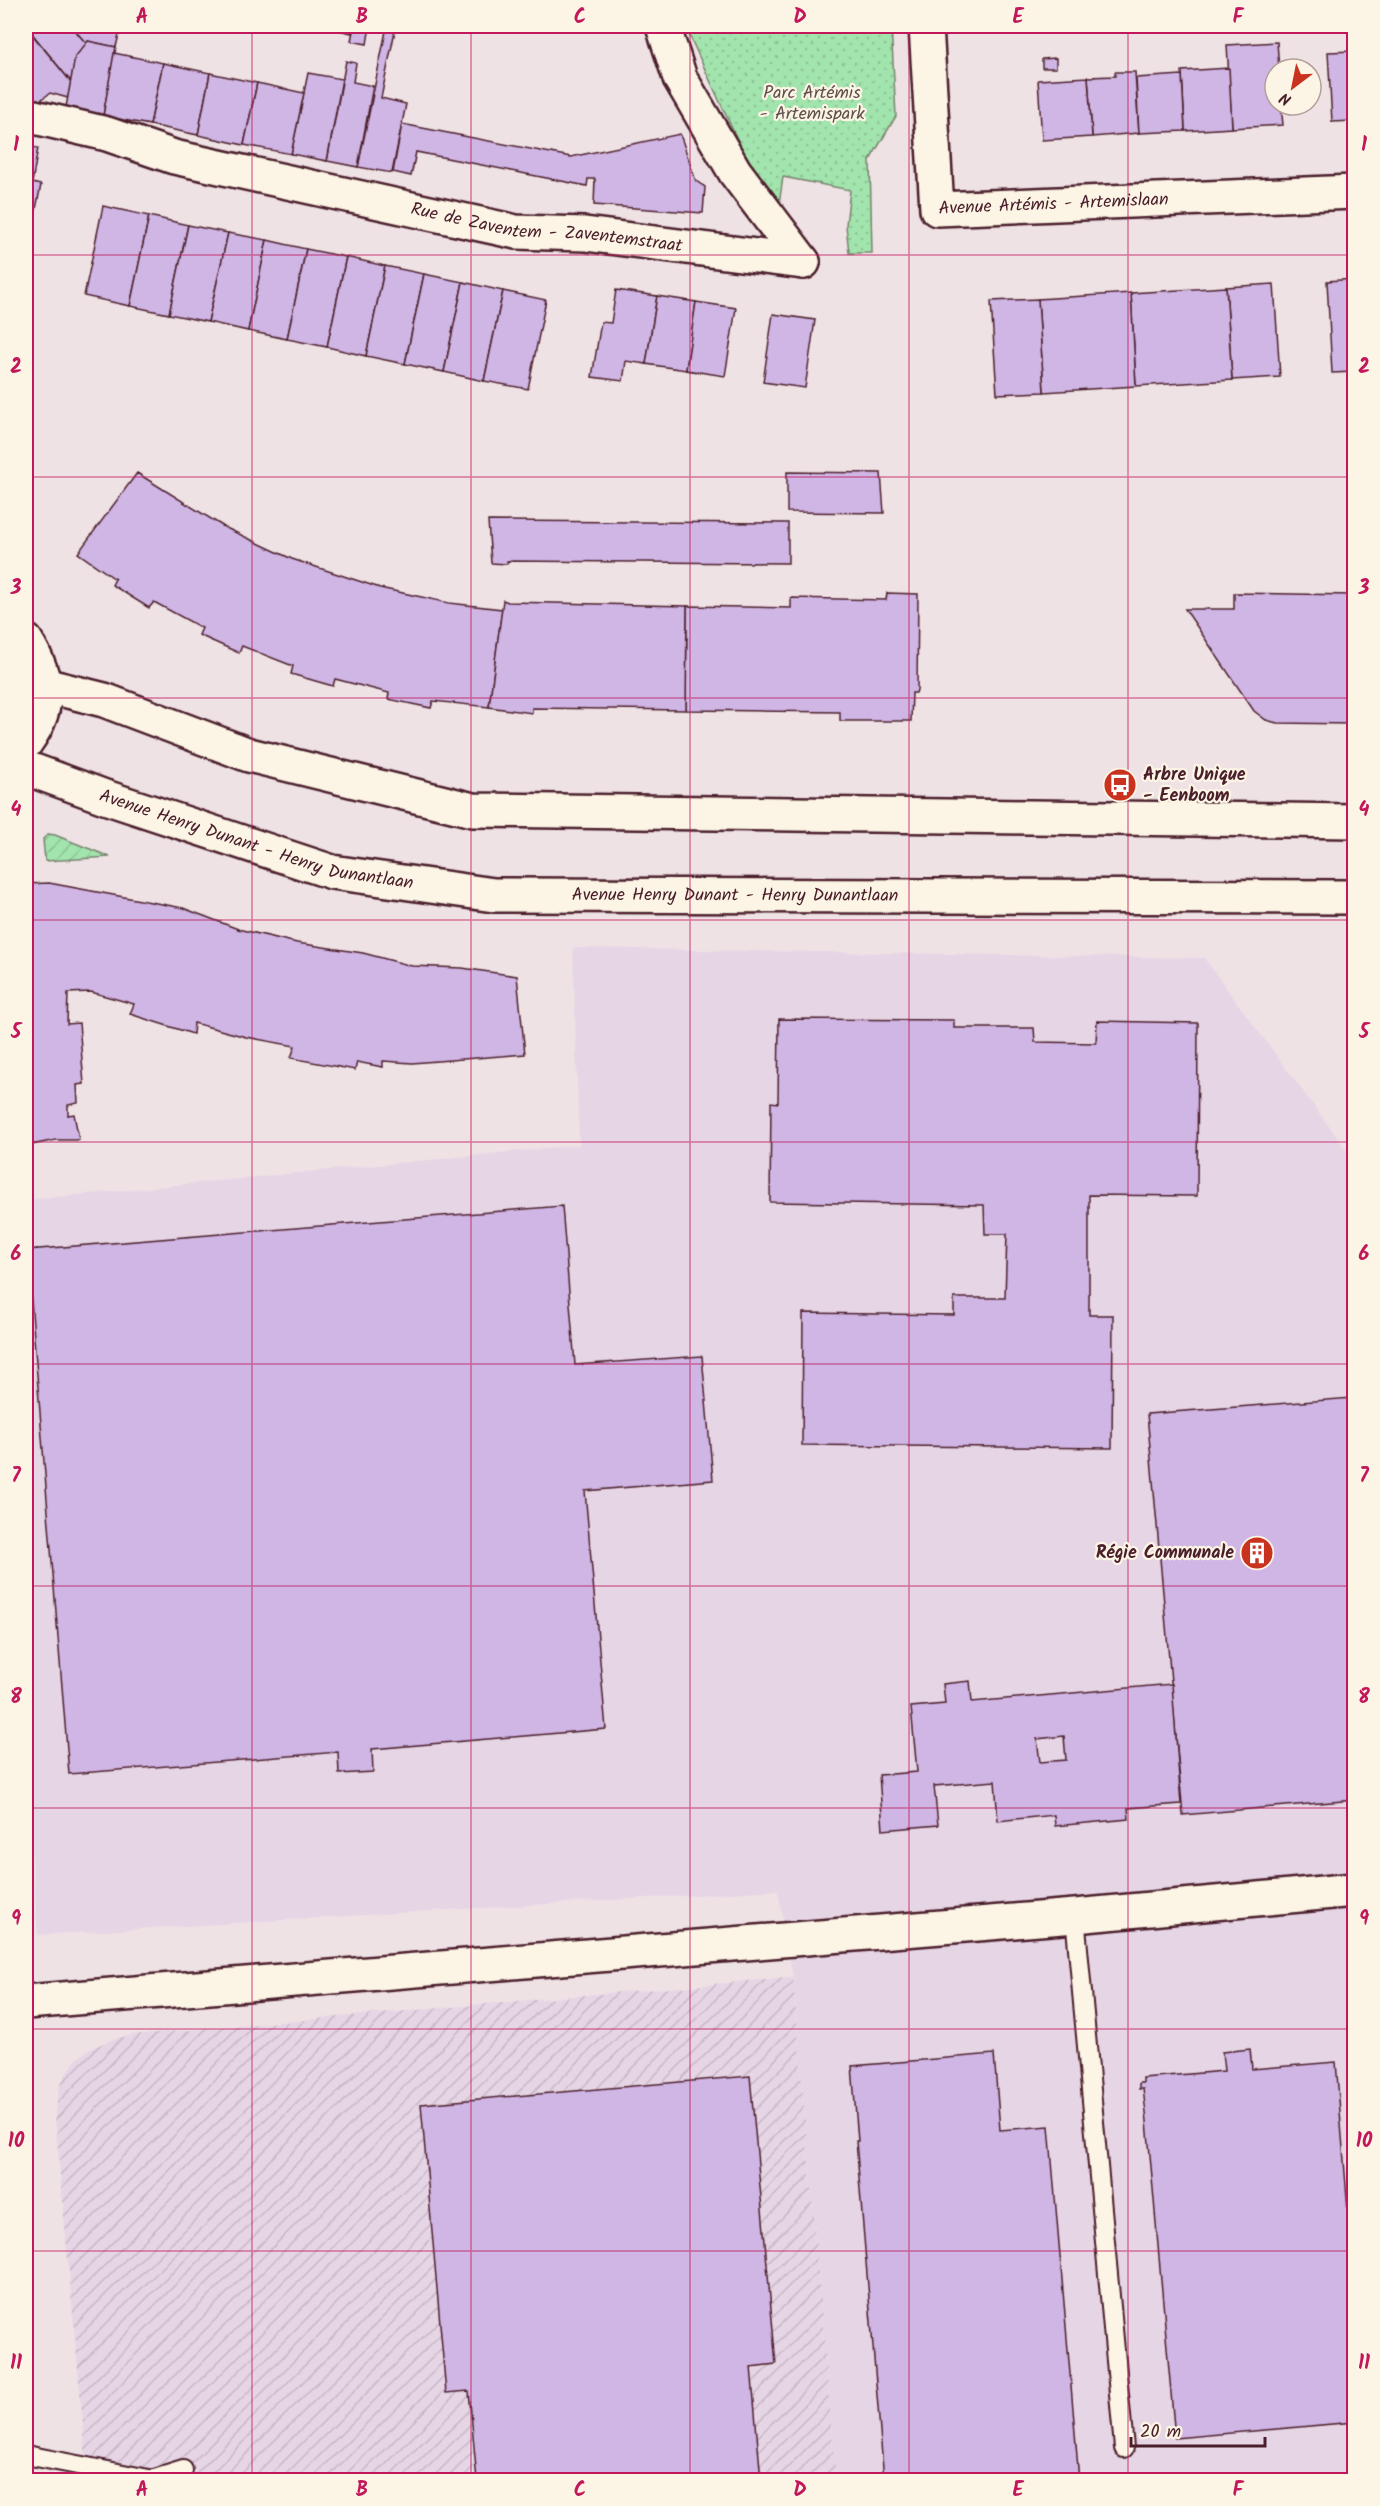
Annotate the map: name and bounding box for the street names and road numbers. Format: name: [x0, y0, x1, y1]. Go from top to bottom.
street label: Avenue Artémis - Artemislaan: [938, 185, 1169, 223]
street label: Rue de Zaventem - Zaventemstraat: [408, 195, 685, 261]
street label: Avenue Henry Dunant - Henry Dunantlaan: [95, 782, 415, 898]
street label: Avenue Henry Dunant - Henry Dunantlaan: [572, 881, 899, 910]

